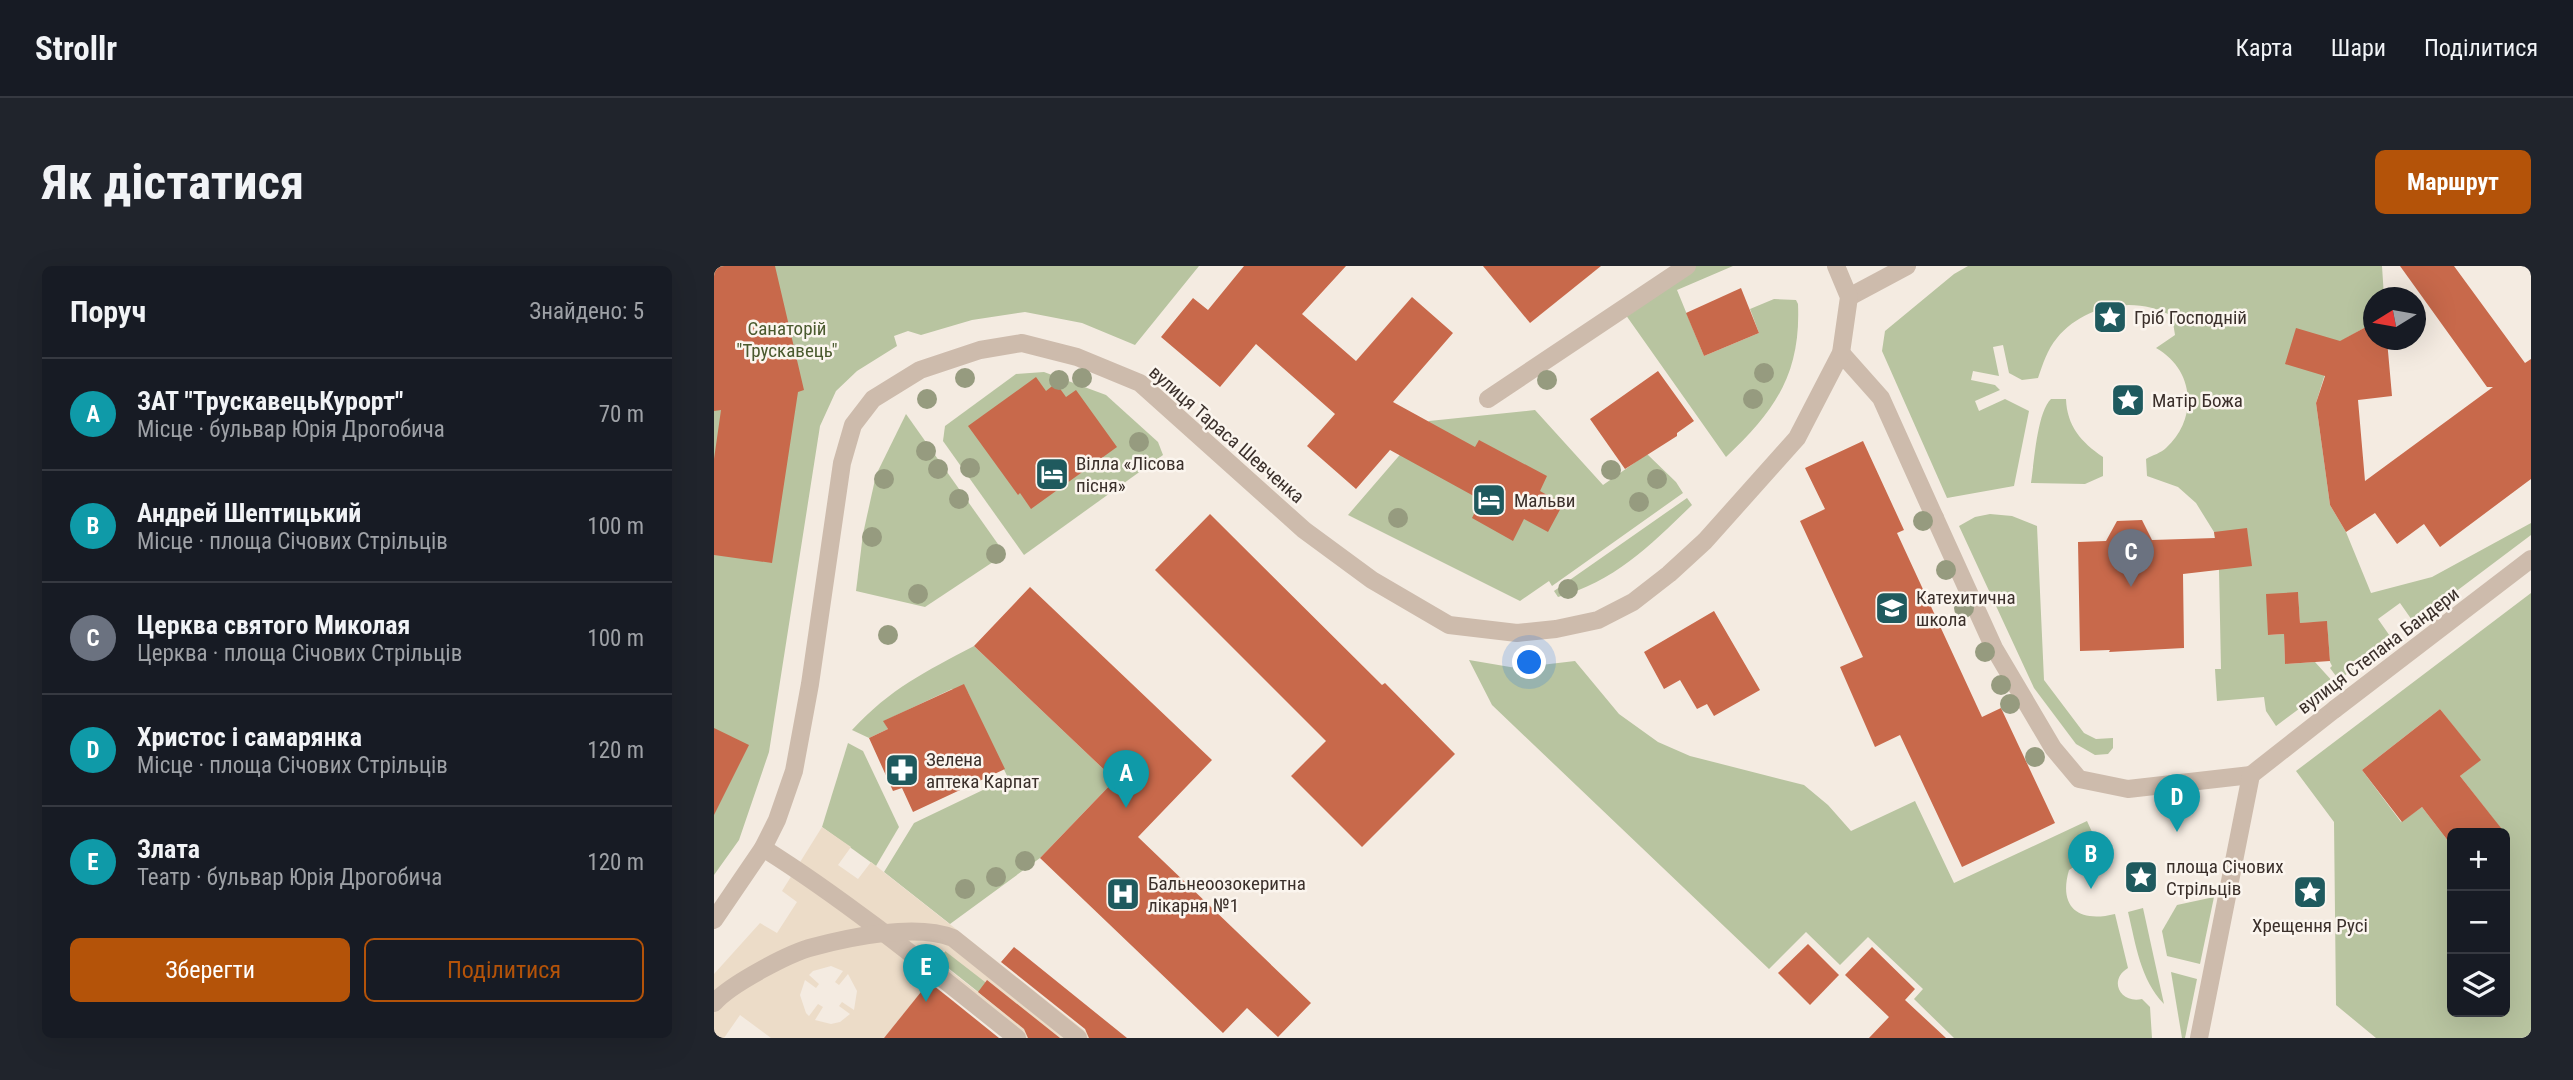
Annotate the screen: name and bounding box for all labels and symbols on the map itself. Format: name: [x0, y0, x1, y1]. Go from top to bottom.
north arrow: [2363, 287, 2426, 350]
place icon: Гріб Господній: [2091, 298, 2129, 336]
place label: Гріб Господній: [2134, 306, 2247, 329]
park label: Санаторій "Трускавець": [736, 317, 838, 362]
street label: вулиця Тараса Шевченка: [1144, 361, 1309, 508]
place icon: Матір Божа: [2109, 381, 2147, 419]
place label: Матір Божа: [2152, 389, 2243, 412]
place label: Вілла «Лісова пісня»: [1076, 452, 1185, 497]
hotel icon: Вілла «Лісова пісня»: [1033, 455, 1071, 493]
hotel icon: Мальви: [1470, 481, 1508, 519]
place label: Мальви: [1514, 489, 1575, 512]
pin: C: [2108, 529, 2154, 587]
street label: вулиця Степана Бандери: [2293, 582, 2464, 719]
place label: Катехитична школа: [1916, 586, 2016, 631]
school or university icon: Катехитична школа: [1873, 589, 1911, 627]
your location: [1512, 645, 1546, 679]
place label: Зелена аптека Карпат: [926, 748, 1039, 793]
pin: A: [1103, 750, 1149, 808]
pharmacy icon: Зелена аптека Карпат: [883, 751, 921, 789]
pin: D: [2154, 774, 2200, 832]
pin: B: [2068, 831, 2114, 889]
place label: площа Січових Стрільців: [2166, 855, 2283, 900]
place icon: площа Січових Стрільців: [2122, 858, 2160, 896]
place label: Бальнеоозокеритна лікарня №1: [1148, 872, 1306, 917]
place icon: Хрещення Русі: [2291, 873, 2329, 911]
hospital icon: Бальнеоозокеритна лікарня №1: [1104, 875, 1142, 913]
place label: Хрещення Русі: [2252, 914, 2368, 937]
pin: E: [903, 944, 949, 1002]

